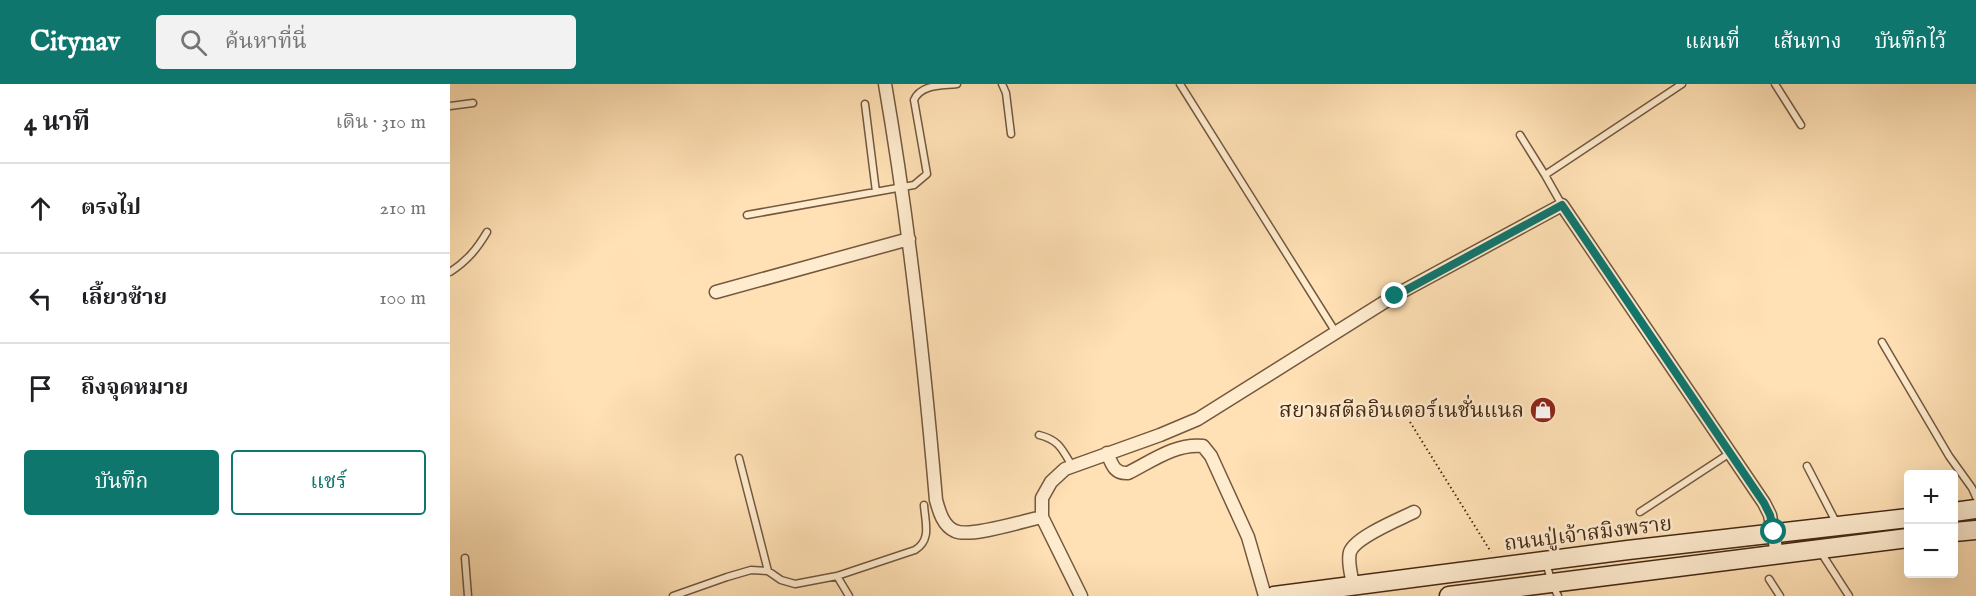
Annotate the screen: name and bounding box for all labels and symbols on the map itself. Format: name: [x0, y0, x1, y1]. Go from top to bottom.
route end: [1381, 282, 1407, 308]
place label: สยามสตีลอินเตอร์เนชั่นแนล: [1279, 394, 1524, 425]
shop icon: สยามสตีลอินเตอร์เนชั่นแนล: [1528, 395, 1558, 425]
street label: ถนนปู่เจ้าสมิงพราย: [1503, 511, 1674, 558]
route start: [1760, 518, 1786, 544]

